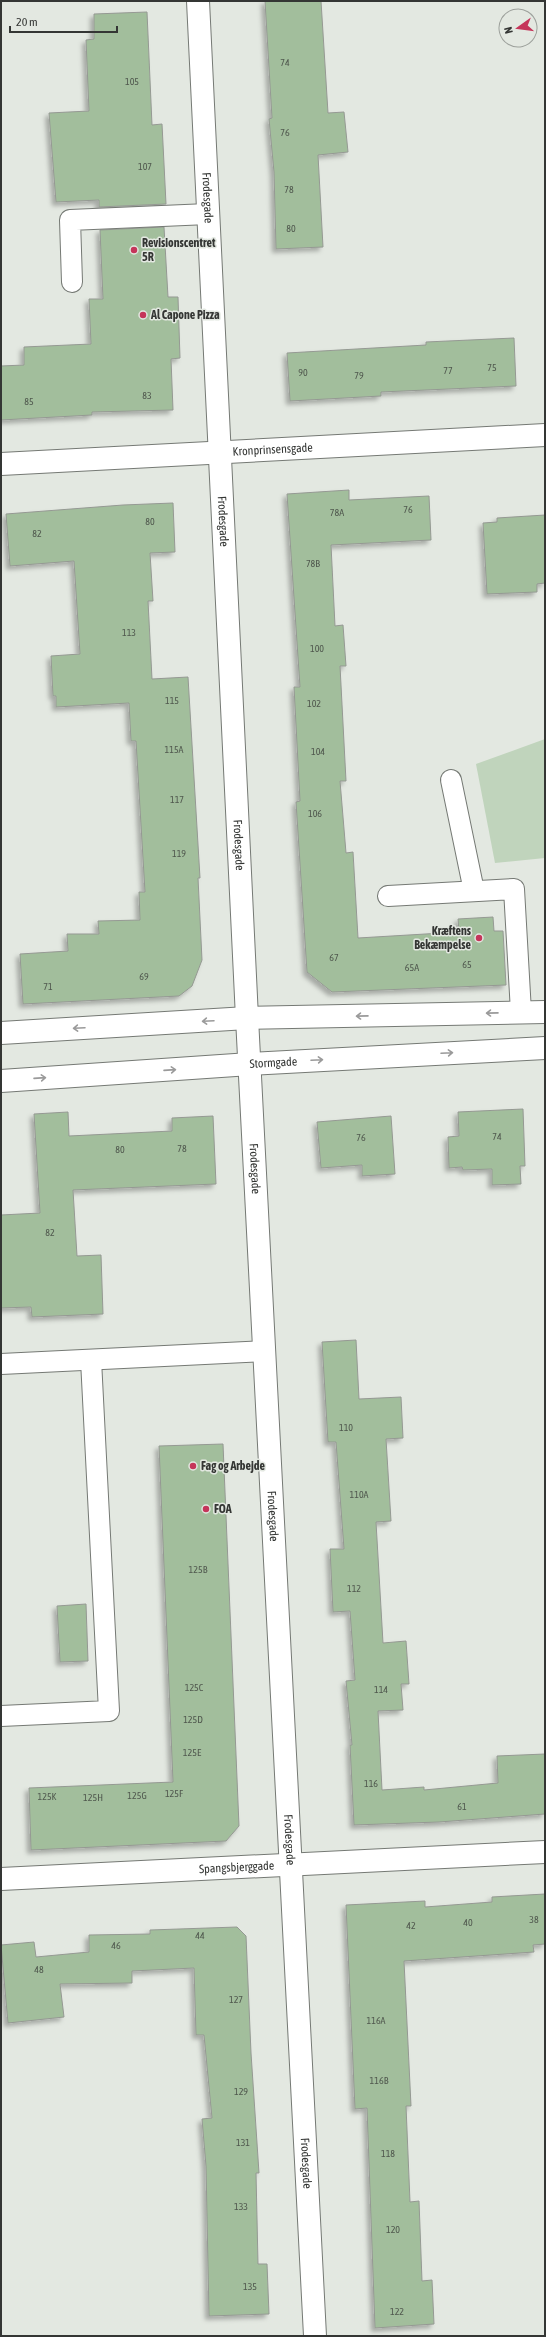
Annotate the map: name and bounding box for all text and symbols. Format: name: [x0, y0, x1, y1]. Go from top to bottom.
scale bar: [10, 8, 117, 34]
north arrow: [498, 8, 538, 48]
text: 20 m: [16, 15, 38, 29]
text: N: [502, 26, 515, 35]
house number: 74: [280, 57, 290, 68]
house number: 105: [125, 76, 139, 87]
house number: 76: [280, 127, 290, 138]
house number: 107: [138, 161, 152, 172]
street label: Frodesgade: [199, 172, 216, 224]
house number: 78: [284, 184, 294, 195]
house number: 80: [286, 223, 296, 234]
place label: Revisionscentret 5R: [142, 236, 216, 264]
marker: Revisionscentret 5R: [129, 245, 139, 255]
place label: Al Capone Pizza: [150, 308, 220, 322]
marker: Al Capone Pizza: [138, 310, 148, 320]
house number: 75: [487, 362, 497, 373]
house number: 77: [443, 365, 453, 376]
house number: 90: [298, 367, 308, 378]
house number: 79: [354, 370, 364, 381]
house number: 83: [142, 390, 152, 401]
house number: 85: [24, 396, 34, 407]
street label: Kronprinsensgade: [232, 440, 313, 459]
street label: Frodesgade: [215, 496, 231, 547]
house number: 76: [403, 504, 413, 515]
house number: 78A: [330, 507, 344, 518]
house number: 80: [145, 516, 155, 527]
house number: 82: [32, 528, 42, 539]
house number: 78B: [306, 558, 320, 569]
house number: 113: [122, 627, 136, 638]
house number: 100: [310, 643, 324, 654]
house number: 115: [165, 695, 179, 706]
house number: 102: [307, 698, 321, 709]
house number: 115A: [165, 744, 184, 755]
house number: 104: [311, 746, 325, 757]
house number: 117: [170, 794, 184, 805]
house number: 106: [308, 808, 322, 819]
street label: Frodesgade: [230, 819, 247, 871]
house number: 119: [172, 848, 186, 859]
place label: Kræftens Bekæmpelse: [414, 924, 472, 952]
marker: Kræftens Bekæmpelse: [474, 933, 484, 943]
house number: 67: [329, 952, 339, 963]
house number: 65: [462, 959, 472, 970]
house number: 65A: [405, 962, 419, 973]
house number: 69: [139, 971, 149, 982]
house number: 71: [43, 981, 53, 992]
one-way arrow: [486, 1009, 499, 1017]
one-way arrow: [356, 1012, 369, 1020]
one-way arrow: [202, 1017, 215, 1024]
one-way arrow: [73, 1025, 86, 1032]
one-way arrow: [440, 1050, 453, 1057]
street label: Stormgade: [249, 1054, 298, 1071]
one-way arrow: [310, 1057, 323, 1064]
one-way arrow: [163, 1066, 176, 1073]
one-way arrow: [33, 1075, 46, 1082]
house number: 74: [492, 1131, 502, 1142]
house number: 76: [356, 1132, 366, 1143]
house number: 78: [177, 1143, 187, 1154]
street label: Frodesgade: [246, 1143, 263, 1194]
house number: 80: [115, 1144, 125, 1155]
house number: 82: [45, 1227, 55, 1238]
house number: 110: [339, 1422, 353, 1433]
place label: Fag og Arbejde: [201, 1459, 265, 1473]
marker: Fag og Arbejde: [188, 1461, 198, 1471]
house number: 110A: [350, 1489, 369, 1500]
street label: Frodesgade: [264, 1490, 281, 1542]
place label: FOA: [214, 1502, 232, 1516]
marker: FOA: [201, 1504, 211, 1514]
house number: 125B: [189, 1564, 208, 1575]
house number: 112: [347, 1583, 361, 1594]
house number: 125C: [185, 1682, 204, 1693]
house number: 114: [374, 1684, 388, 1695]
house number: 125D: [183, 1714, 203, 1725]
house number: 125E: [183, 1747, 202, 1758]
house number: 116: [364, 1778, 378, 1789]
house number: 125F: [165, 1788, 183, 1799]
house number: 125G: [127, 1790, 147, 1801]
house number: 125K: [38, 1791, 57, 1802]
house number: 125H: [83, 1792, 103, 1803]
house number: 61: [457, 1801, 467, 1812]
street label: Frodesgade: [281, 1814, 298, 1865]
street label: Spangsbjerggade: [199, 1858, 275, 1876]
house number: 38: [529, 1914, 539, 1925]
house number: 40: [463, 1917, 473, 1928]
house number: 42: [406, 1920, 416, 1931]
house number: 44: [195, 1930, 205, 1941]
house number: 46: [111, 1940, 121, 1951]
house number: 48: [34, 1964, 44, 1975]
house number: 127: [229, 1994, 243, 2005]
house number: 116A: [367, 2015, 386, 2026]
house number: 116B: [370, 2075, 389, 2086]
house number: 129: [234, 2086, 248, 2097]
house number: 131: [236, 2137, 250, 2148]
street label: Frodesgade: [298, 2138, 314, 2189]
house number: 118: [381, 2148, 395, 2159]
house number: 133: [234, 2201, 248, 2212]
house number: 120: [386, 2224, 400, 2235]
house number: 135: [243, 2281, 257, 2292]
house number: 122: [390, 2306, 404, 2317]

